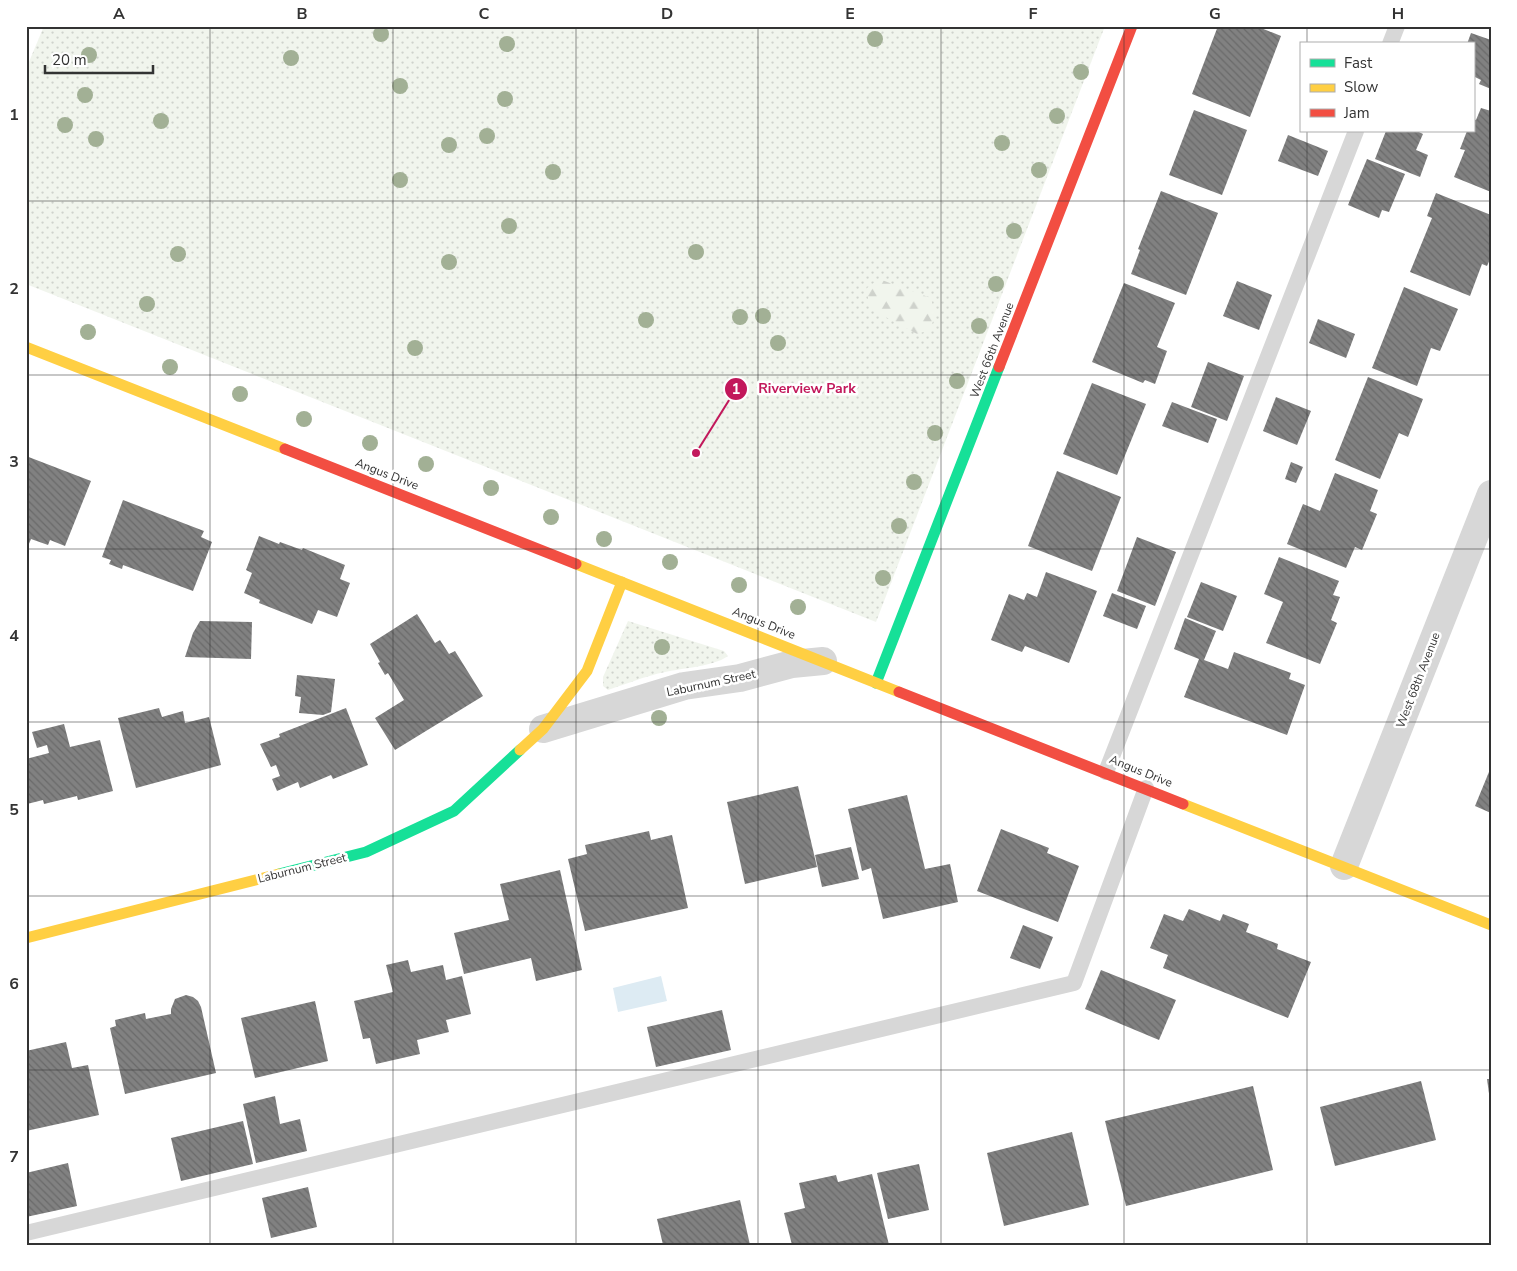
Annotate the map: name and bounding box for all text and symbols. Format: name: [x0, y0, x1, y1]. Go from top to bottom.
text: A: [113, 3, 125, 25]
text: B: [296, 3, 308, 25]
text: C: [479, 3, 490, 25]
text: D: [661, 3, 673, 25]
text: E: [845, 3, 855, 25]
text: F: [1029, 3, 1038, 25]
text: G: [1209, 3, 1221, 25]
text: H: [1392, 3, 1404, 25]
scale bar: [45, 42, 152, 74]
legend: [1300, 42, 1474, 132]
text: 20 m: [52, 50, 87, 70]
text: Fast: [1344, 53, 1373, 73]
text: Slow: [1344, 77, 1379, 97]
text: Jam: [1343, 103, 1370, 123]
text: 1: [9, 104, 19, 126]
text: 2: [9, 278, 19, 300]
street label: West 66th Avenue: [966, 300, 1018, 400]
callout: Riverview Park: [724, 374, 866, 403]
text: 1: [731, 379, 741, 399]
text: Riverview Park: [758, 379, 856, 398]
text: 3: [9, 451, 19, 473]
street label: Angus Drive: [353, 455, 421, 493]
street label: Angus Drive: [730, 603, 798, 643]
text: 4: [9, 625, 19, 647]
street label: West 68th Avenue: [1392, 630, 1444, 730]
street label: Laburnum Street: [665, 666, 758, 700]
street label: Angus Drive: [1107, 751, 1175, 791]
text: 5: [9, 799, 19, 821]
street label: Laburnum Street: [256, 849, 349, 887]
text: 6: [9, 973, 19, 995]
text: 7: [9, 1146, 19, 1168]

